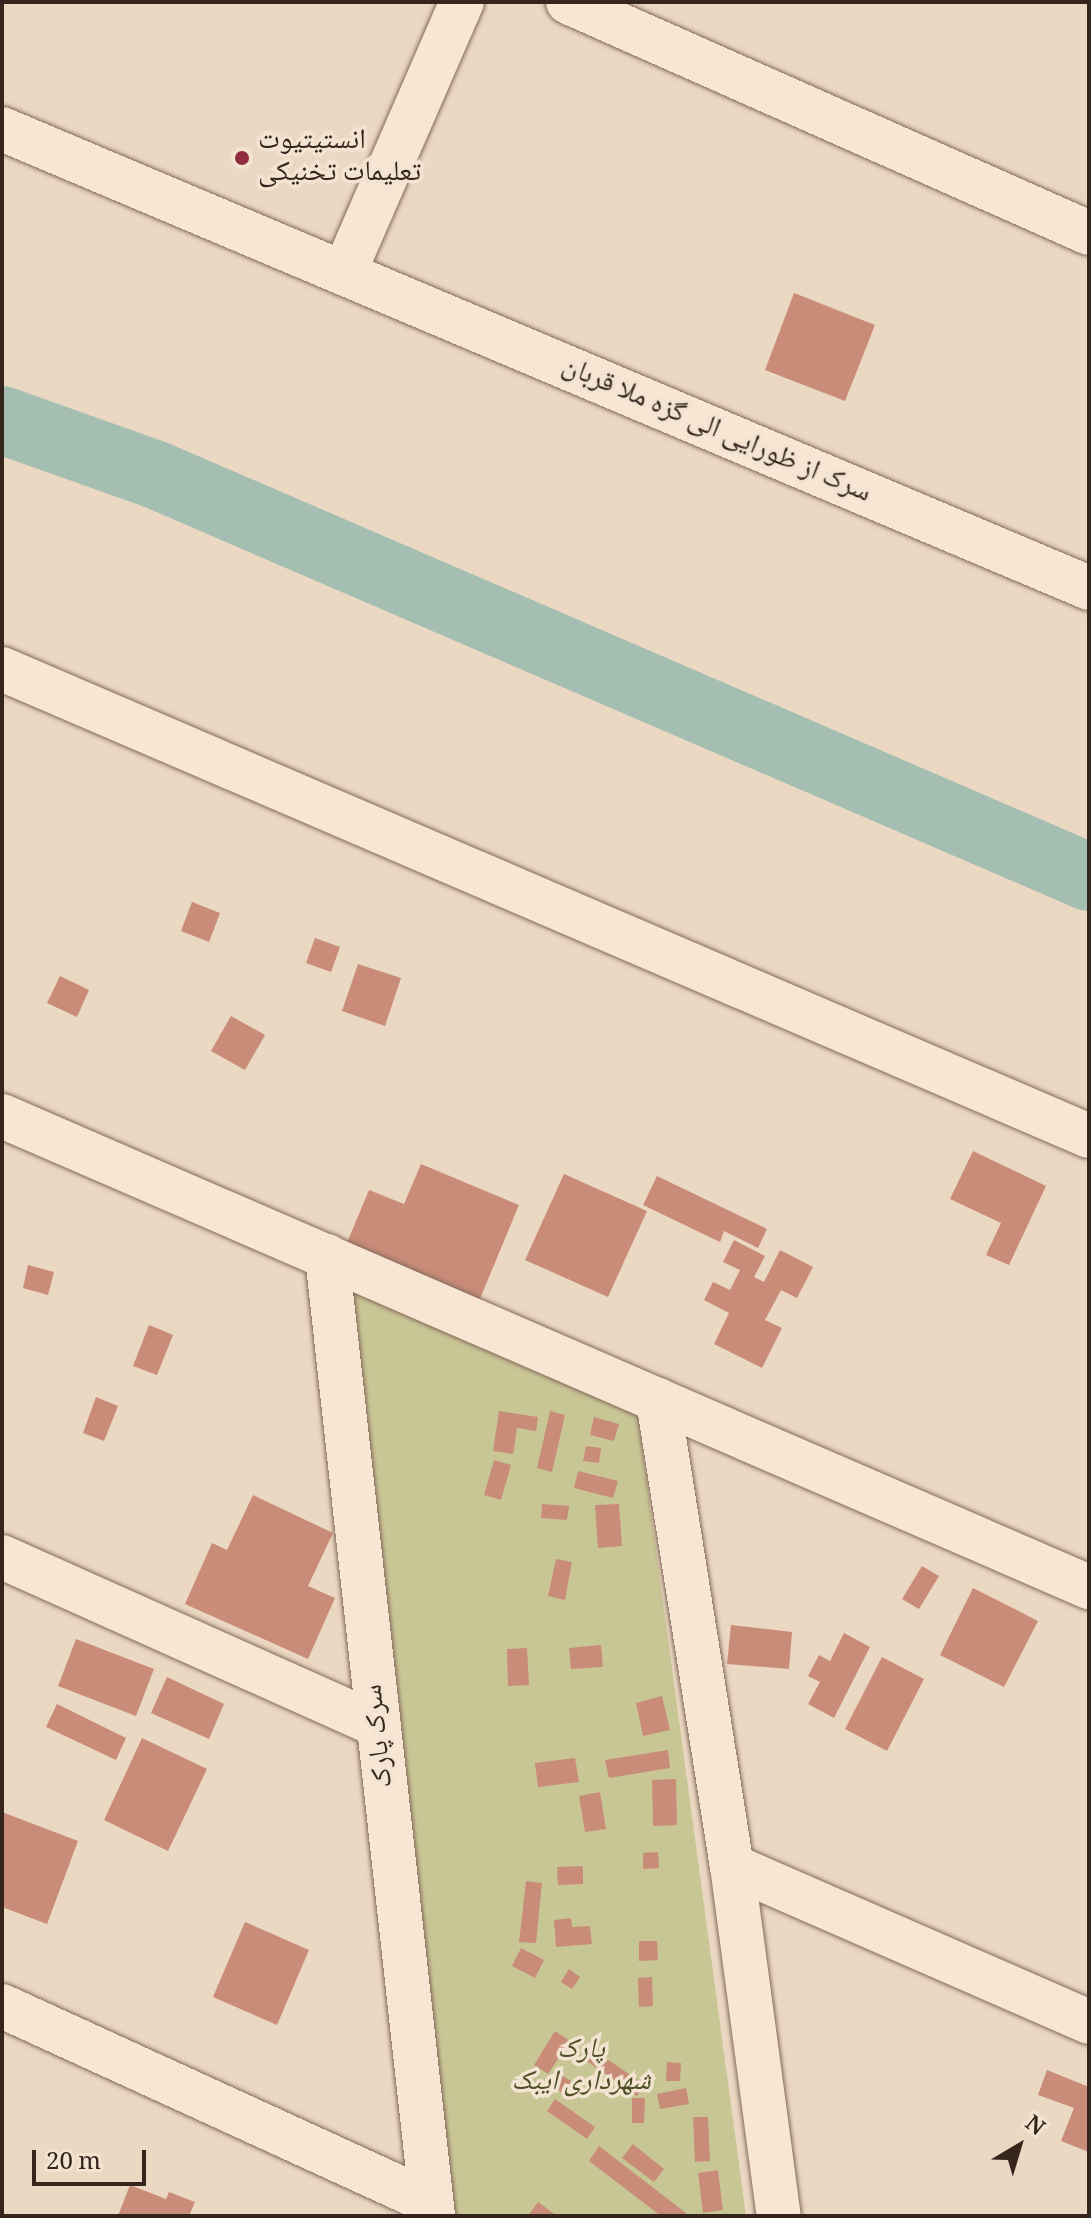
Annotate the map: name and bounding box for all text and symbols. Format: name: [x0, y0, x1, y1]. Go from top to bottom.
place label: انستیتیوت تعلیمات تخنیکی: [258, 125, 421, 191]
marker: انستیتیوت تعلیمات تخنیکی: [233, 149, 251, 167]
street label: سرک از ظورایی الی گزه ملا قربان: [556, 351, 876, 511]
street label: سرک پارک: [358, 1683, 402, 1789]
park label: پارک شهرداری ایبک: [511, 2034, 651, 2100]
north arrow: [979, 2106, 1059, 2186]
text: N: [1015, 2107, 1052, 2147]
scale bar: [36, 2134, 150, 2184]
text: 20 m: [46, 2143, 101, 2184]

